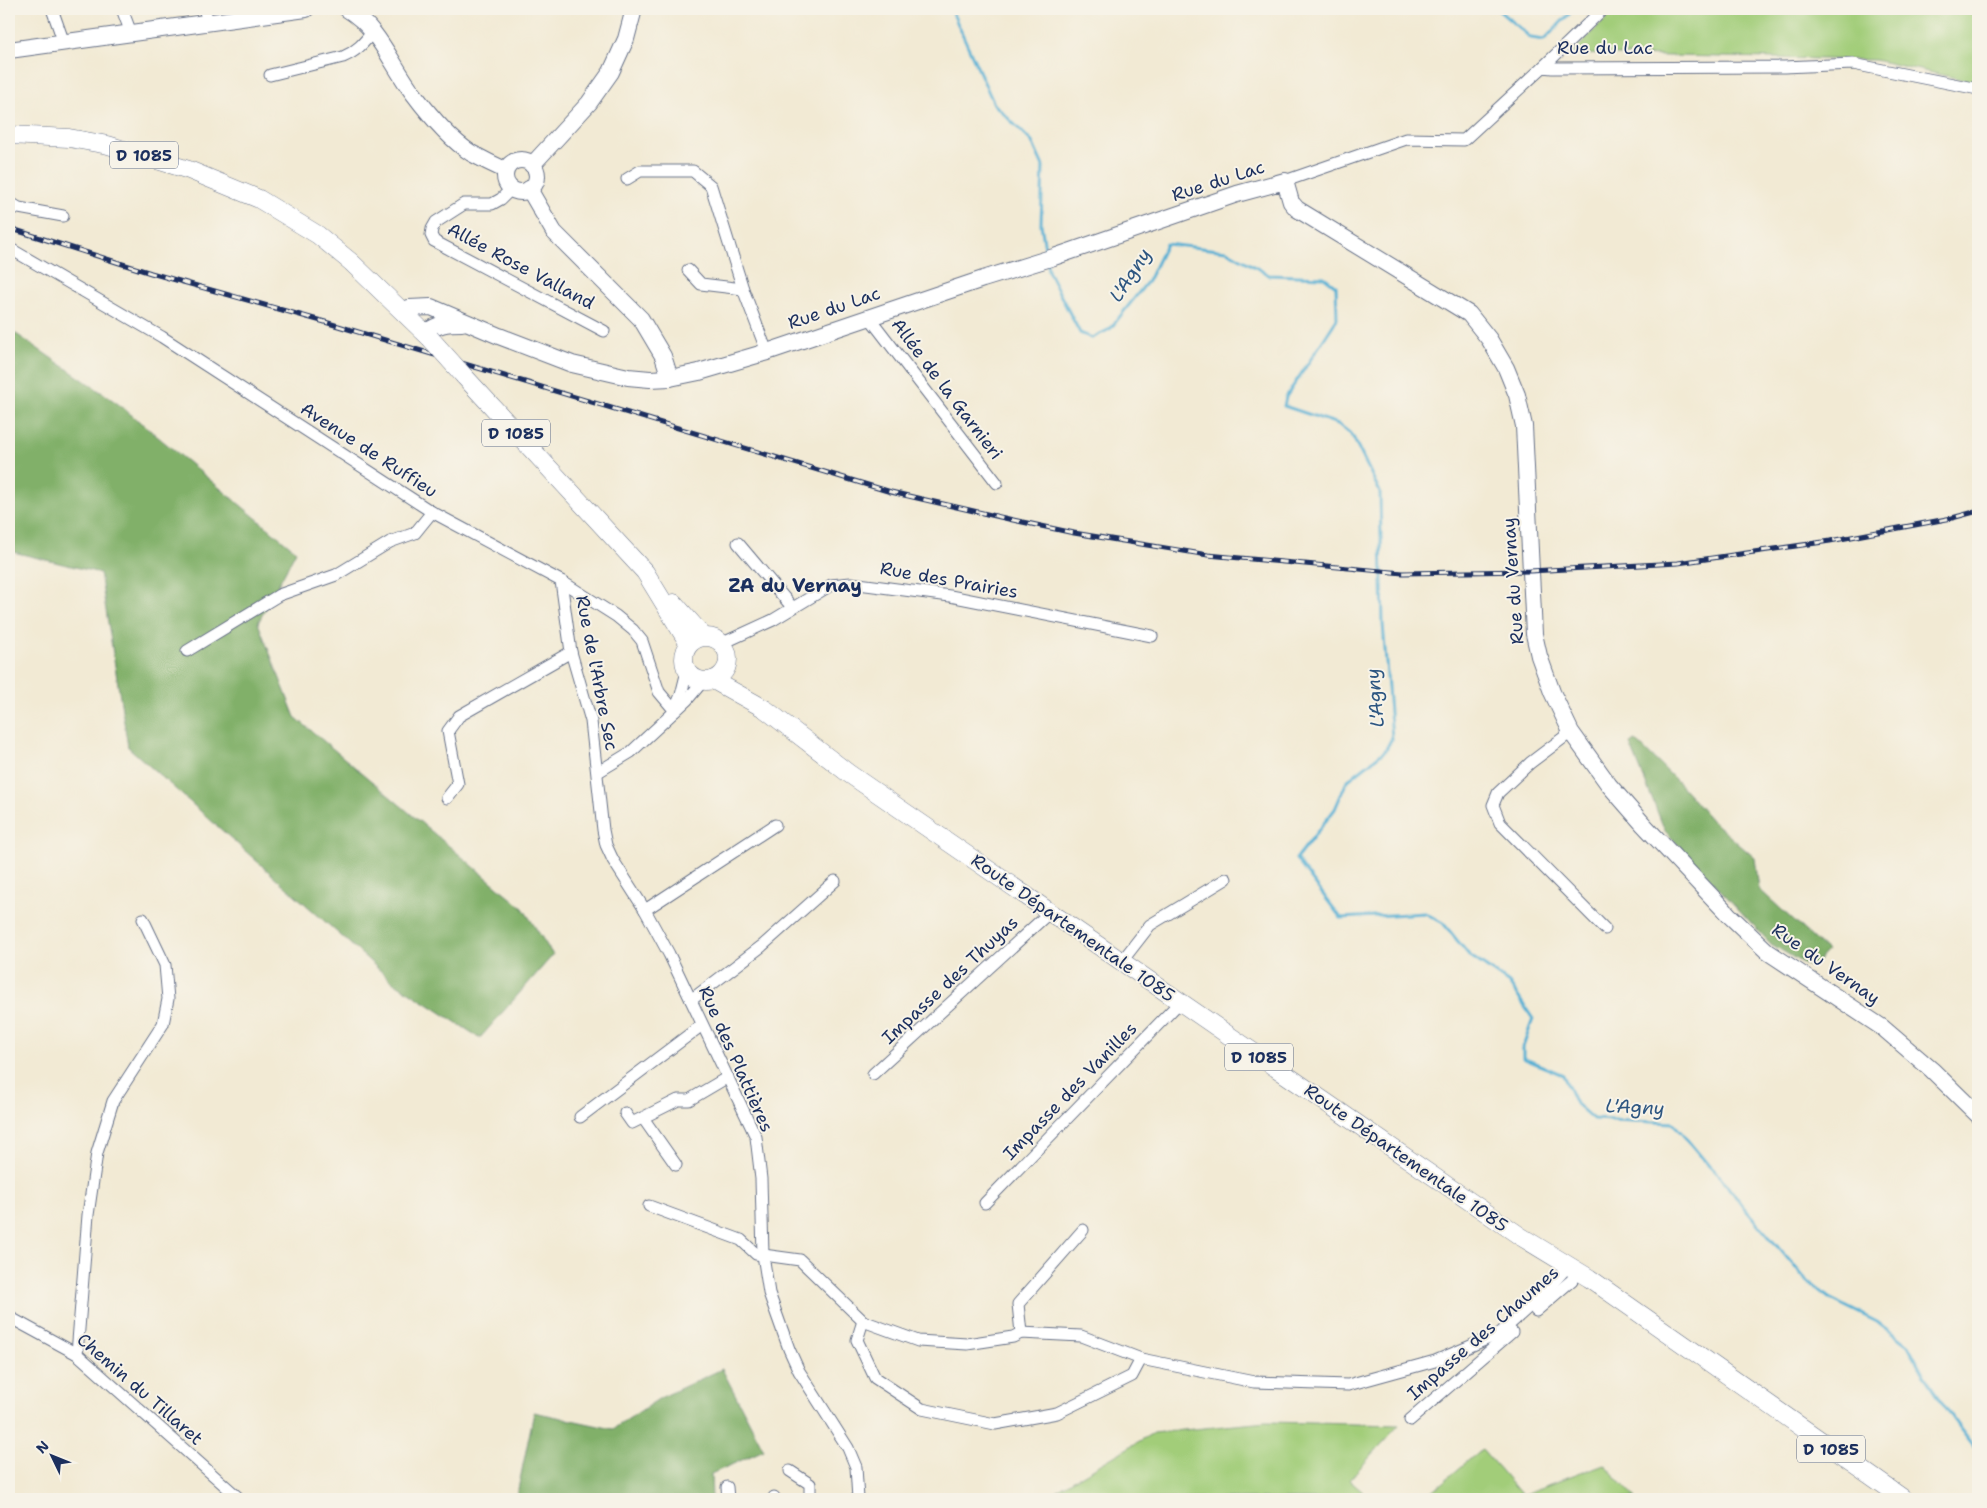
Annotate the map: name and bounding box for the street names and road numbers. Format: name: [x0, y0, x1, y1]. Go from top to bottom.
street label: Rue du Lac: [1557, 36, 1653, 60]
road number: D 1085: [110, 142, 178, 168]
street label: Rue du Lac: [1169, 155, 1267, 207]
street label: Allée Rose Valland: [443, 217, 599, 315]
street label: Rue du Lac: [785, 281, 883, 335]
street label: Allée de la Garnieri: [886, 313, 1008, 465]
street label: Avenue de Ruffieu: [296, 397, 442, 503]
road number: D 1085: [482, 419, 550, 446]
street label: Rue du Vernay: [1497, 517, 1529, 645]
street label: Rue des Prairies: [878, 556, 1020, 604]
street label: Rue de l'Arbre Sec: [570, 593, 624, 753]
street label: Route Départementale 1085: [966, 848, 1180, 1008]
street label: Impasse des Thuyas: [877, 911, 1023, 1049]
street label: Rue du Vernay: [1767, 918, 1885, 1010]
street label: Rue des Plattières: [693, 982, 779, 1136]
street label: Impasse des Vanilles: [998, 1017, 1142, 1165]
road number: D 1085: [1225, 1044, 1293, 1070]
street label: Route Départementale 1085: [1299, 1078, 1513, 1238]
street label: Impasse des Chaumes: [1402, 1261, 1564, 1405]
street label: Chemin du Tillaret: [72, 1328, 208, 1450]
road number: D 1085: [1797, 1436, 1865, 1462]

